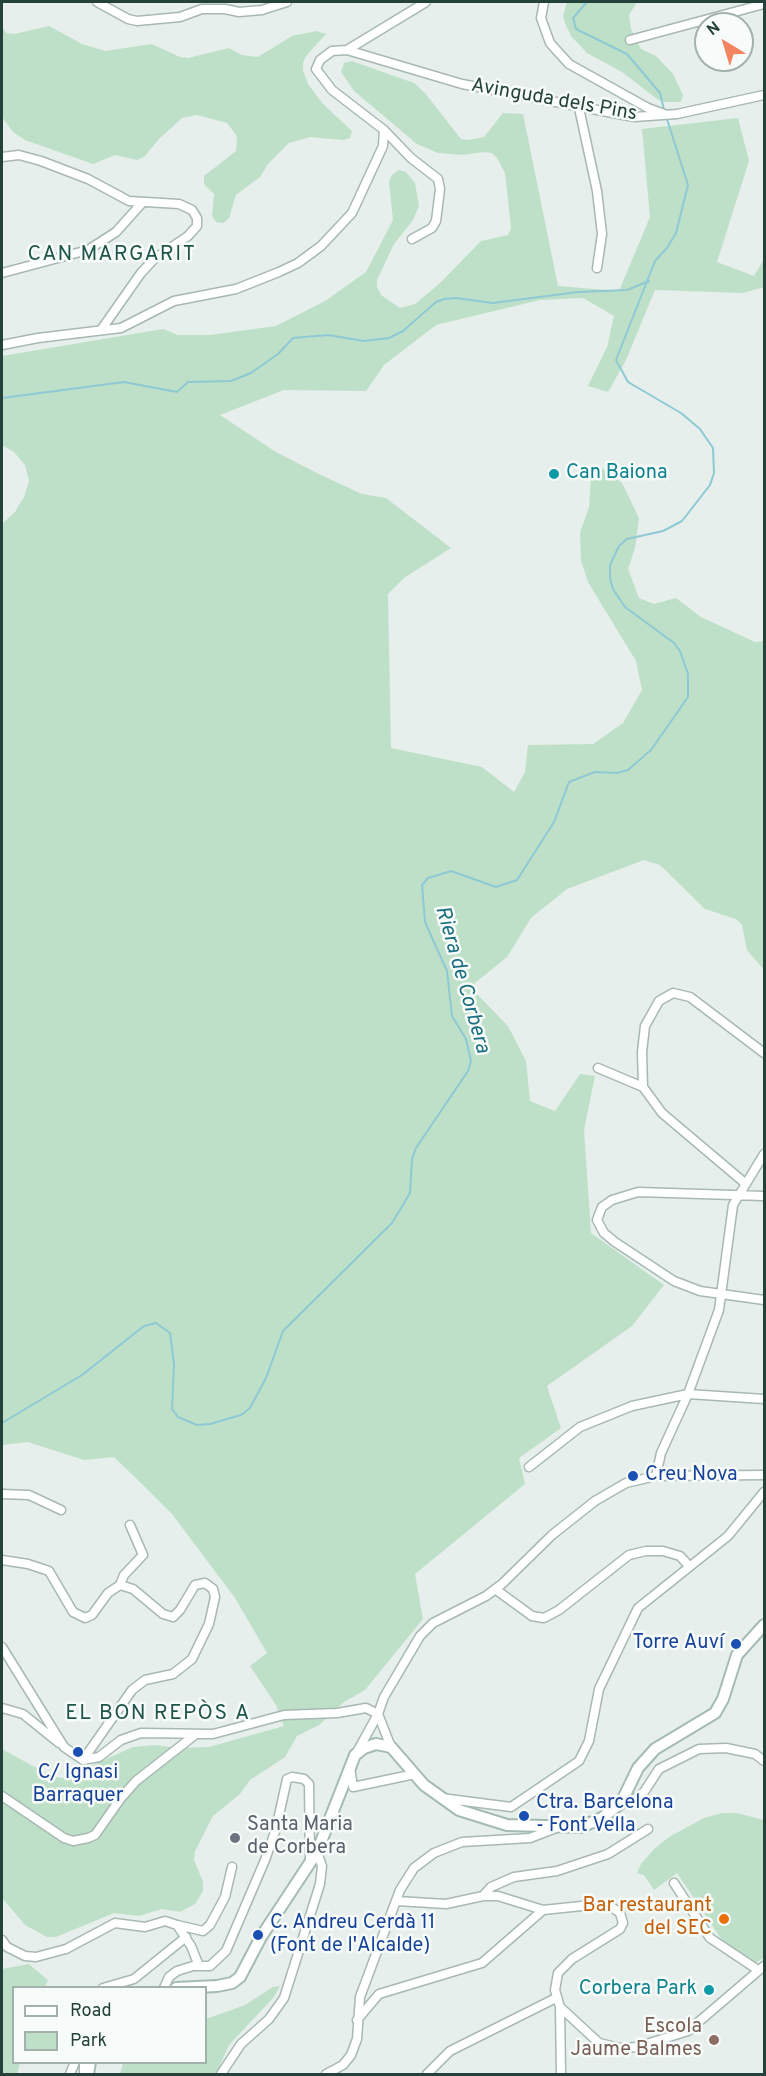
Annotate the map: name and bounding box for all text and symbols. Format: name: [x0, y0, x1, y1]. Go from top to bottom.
north arrow: [694, 12, 754, 72]
text: N: [703, 18, 725, 41]
street label: Avinguda dels Pins: [469, 75, 639, 127]
district label: CAN MARGARIT: [28, 243, 196, 269]
place label: Can Baiona: [566, 462, 668, 486]
marker: Can Baiona: [547, 467, 561, 481]
water label: Riera de Corbera: [428, 903, 494, 1057]
place label: Creu Nova: [645, 1464, 738, 1488]
marker: Creu Nova: [626, 1469, 640, 1483]
place label: Torre Auví: [632, 1632, 724, 1656]
marker: Torre Auví: [729, 1637, 743, 1651]
district label: EL BON REPÒS A: [65, 1702, 251, 1728]
marker: C/ Ignasi Barraquer: [71, 1745, 85, 1759]
place label: C/ Ignasi Barraquer: [32, 1762, 124, 1809]
place label: Ctra. Barcelona - Font Vella: [536, 1792, 673, 1839]
marker: Ctra. Barcelona - Font Vella: [517, 1809, 531, 1823]
place label: Santa Maria de Corbera: [247, 1814, 353, 1861]
marker: Santa Maria de Corbera: [228, 1831, 242, 1845]
place label: Bar restaurant del SEC: [582, 1895, 712, 1942]
place label: C. Andreu Cerdà 11 (Font de l'Alcalde): [270, 1912, 435, 1959]
marker: Bar restaurant del SEC: [717, 1912, 731, 1926]
marker: C. Andreu Cerdà 11 (Font de l'Alcalde): [251, 1928, 265, 1942]
place label: Corbera Park: [579, 1978, 697, 2002]
marker: Corbera Park: [702, 1983, 716, 1997]
legend: [12, 1986, 207, 2064]
text: Road: [70, 2000, 112, 2023]
place label: Escola Jaume Balmes: [570, 2016, 702, 2063]
text: Park: [70, 2030, 107, 2053]
marker: Escola Jaume Balmes: [707, 2033, 721, 2047]

